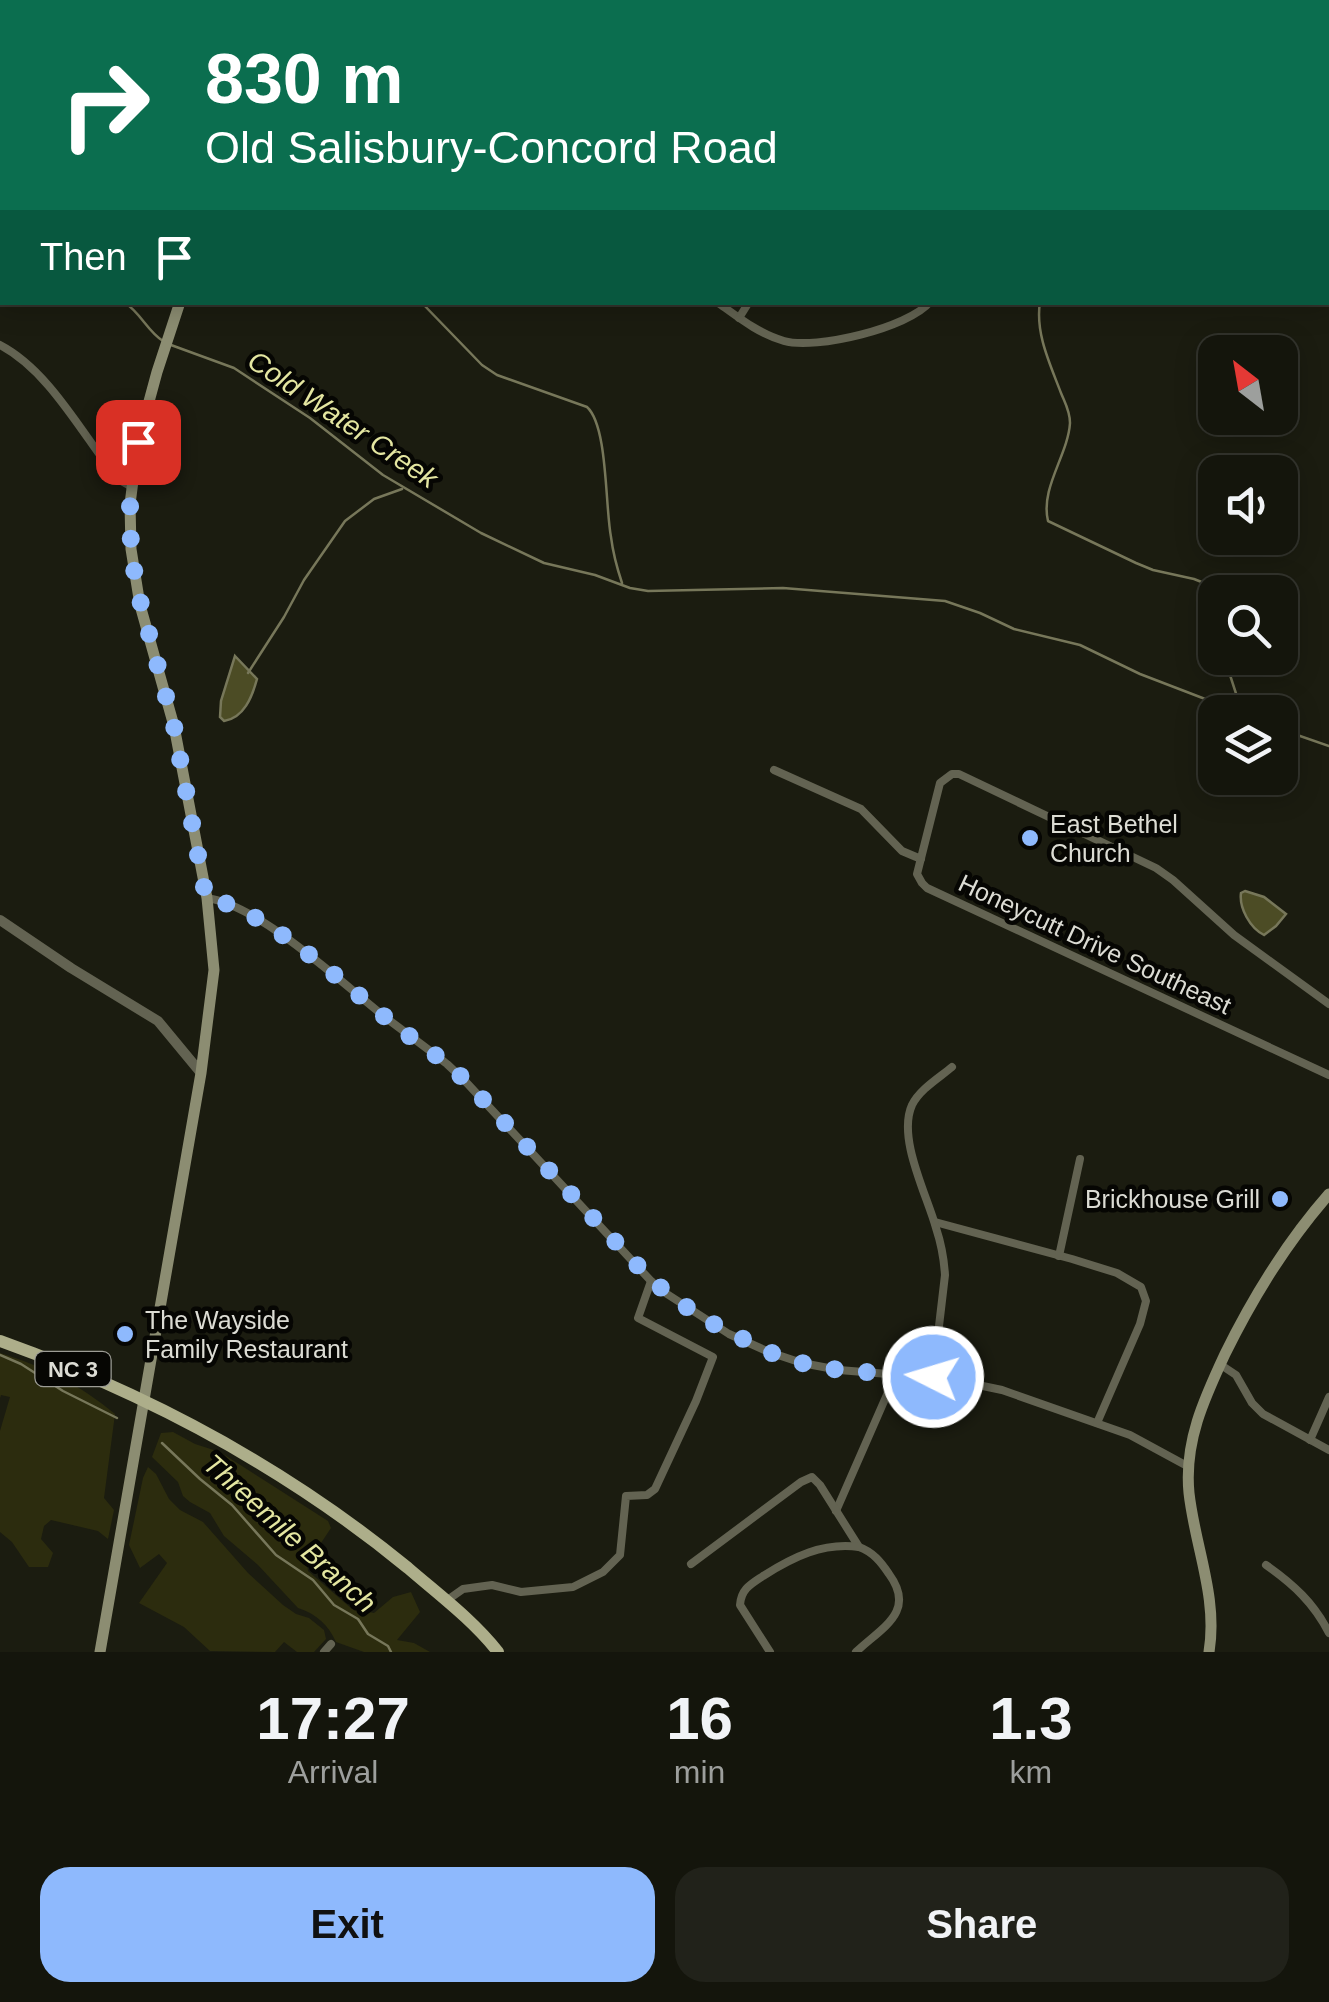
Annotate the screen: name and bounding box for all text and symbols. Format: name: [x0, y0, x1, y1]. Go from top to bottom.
icon: right: [40, 40, 170, 170]
text: 830 m: [205, 40, 403, 118]
text: Old Salisbury-Concord Road: [205, 122, 778, 173]
icon: arrive: [147, 230, 202, 285]
text: Then: [40, 236, 127, 278]
north arrow: [1198, 335, 1298, 435]
map controls: [1198, 335, 1298, 795]
water label: Cold Water Creek: [242, 344, 445, 495]
pin: [96, 400, 181, 485]
icon: arrive: [111, 415, 166, 470]
button: sound: [1198, 455, 1298, 555]
button: search: [1198, 575, 1298, 675]
button: layers: [1198, 695, 1298, 795]
place label: East Bethel Church: [1050, 810, 1178, 867]
marker: East Bethel Church: [1019, 827, 1041, 849]
street label: Honeycutt Drive Southeast: [954, 868, 1236, 1020]
place label: Brickhouse Grill: [1085, 1185, 1260, 1213]
marker: Brickhouse Grill: [1269, 1188, 1291, 1210]
place label: The Wayside Family Restaurant: [145, 1306, 348, 1363]
marker: The Wayside Family Restaurant: [114, 1323, 136, 1345]
position arrow: [881, 1325, 985, 1429]
road number: NC 3: [36, 1352, 110, 1386]
water label: Threemile Branch: [197, 1448, 382, 1619]
text: 17:27: [256, 1685, 410, 1752]
text: 16: [666, 1685, 733, 1752]
text: 1.3: [989, 1685, 1073, 1752]
text: Arrival: [288, 1754, 378, 1790]
text: min: [674, 1754, 725, 1790]
text: km: [1010, 1754, 1052, 1790]
button: Exit: [40, 1867, 655, 1982]
button: Share: [675, 1867, 1289, 1982]

